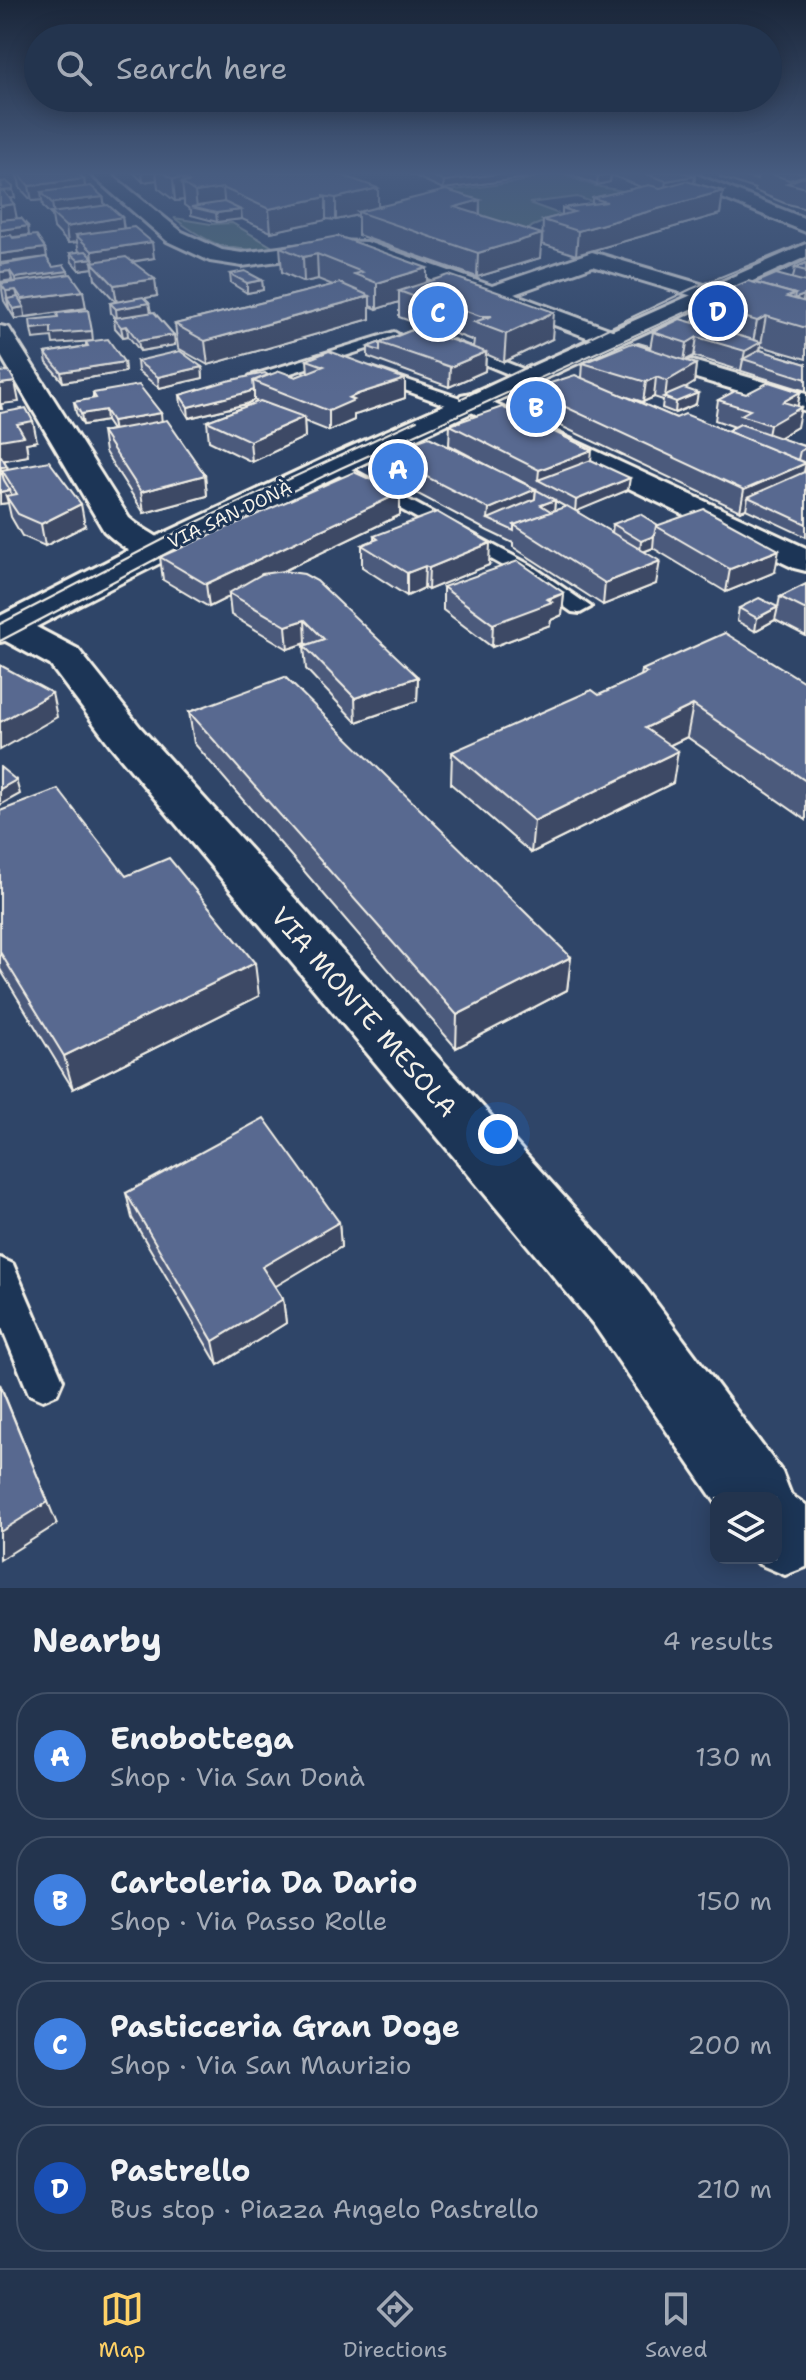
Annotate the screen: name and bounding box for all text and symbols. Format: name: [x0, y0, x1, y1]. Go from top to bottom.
search box: [24, 24, 782, 112]
icon: search: [52, 46, 96, 90]
text: Search here: [116, 48, 287, 89]
pin: D: [692, 281, 744, 341]
pin: C: [412, 282, 464, 342]
pin: B: [510, 377, 562, 437]
pin: A: [372, 439, 424, 499]
street label: VIA SAN DONÀ: [164, 476, 296, 554]
street label: VIA MONTE MESOLA: [263, 899, 465, 1124]
your location: [478, 1114, 518, 1154]
map controls: [710, 1492, 782, 1564]
button: layers: [710, 1492, 782, 1564]
text: Nearby: [32, 1617, 162, 1663]
text: 4 results: [662, 1623, 774, 1658]
text: Enobottega: [110, 1718, 294, 1759]
text: A: [50, 1739, 70, 1774]
text: 130 m: [695, 1739, 772, 1774]
text: Shop · Via San Donà: [110, 1759, 365, 1794]
text: Cartoleria Da Dario: [110, 1862, 418, 1903]
text: B: [52, 1883, 68, 1918]
text: 150 m: [696, 1883, 772, 1918]
text: Shop · Via Passo Rolle: [110, 1903, 387, 1938]
text: Pasticceria Gran Doge: [110, 2006, 460, 2047]
text: C: [52, 2027, 68, 2062]
text: 200 m: [687, 2027, 772, 2062]
text: Shop · Via San Maurizio: [110, 2047, 412, 2082]
text: Pastrello: [110, 2150, 251, 2191]
text: D: [51, 2171, 69, 2206]
text: 210 m: [695, 2171, 772, 2206]
text: Bus stop · Piazza Angelo Pastrello: [110, 2191, 539, 2226]
tab: Map: [99, 2287, 146, 2364]
tab: Directions: [343, 2287, 448, 2364]
tab: Saved: [645, 2287, 707, 2364]

